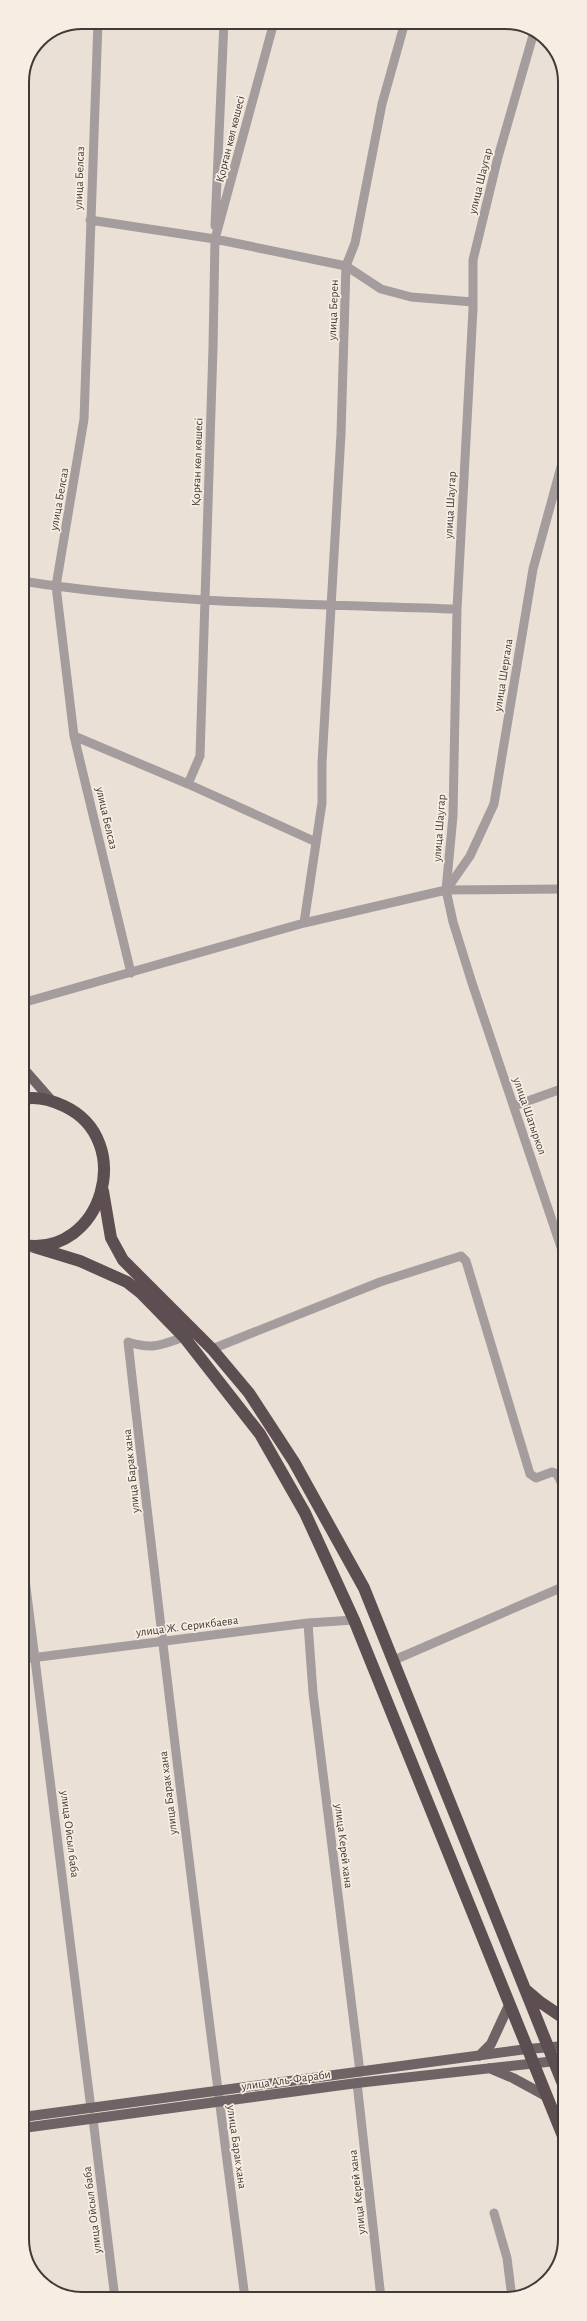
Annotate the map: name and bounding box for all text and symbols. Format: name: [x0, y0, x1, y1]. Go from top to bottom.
street label: Қорған көл көшесі: [213, 95, 247, 183]
street label: улица Белсаз: [72, 146, 87, 211]
street label: улица Шаугар: [466, 147, 495, 216]
street label: улица Берен: [326, 279, 341, 342]
street label: Қорған көл көшесі: [189, 418, 205, 506]
street label: улица Белсаз: [47, 466, 71, 532]
street label: улица Шаугар: [442, 471, 459, 540]
street label: улица Шергала: [491, 637, 516, 713]
street label: улица Белсаз: [93, 785, 120, 851]
street label: улица Шаугар: [431, 794, 448, 863]
street label: улица Шатыркол: [510, 1075, 549, 1157]
street label: улица Барак хана: [121, 1428, 142, 1514]
street label: улица Ж. Серикбаева: [134, 1614, 239, 1639]
street label: улица Барак хана: [157, 1750, 180, 1837]
street label: улица Ойсыл баба: [58, 1789, 81, 1879]
street label: улица Керей хана: [332, 1802, 355, 1890]
street label: улица Аль-Фараби: [240, 2068, 332, 2093]
street label: улица Барак хана: [224, 2103, 249, 2190]
street label: улица Керей хана: [347, 2148, 369, 2236]
street label: улица Ойсыл баба: [81, 2165, 104, 2255]

